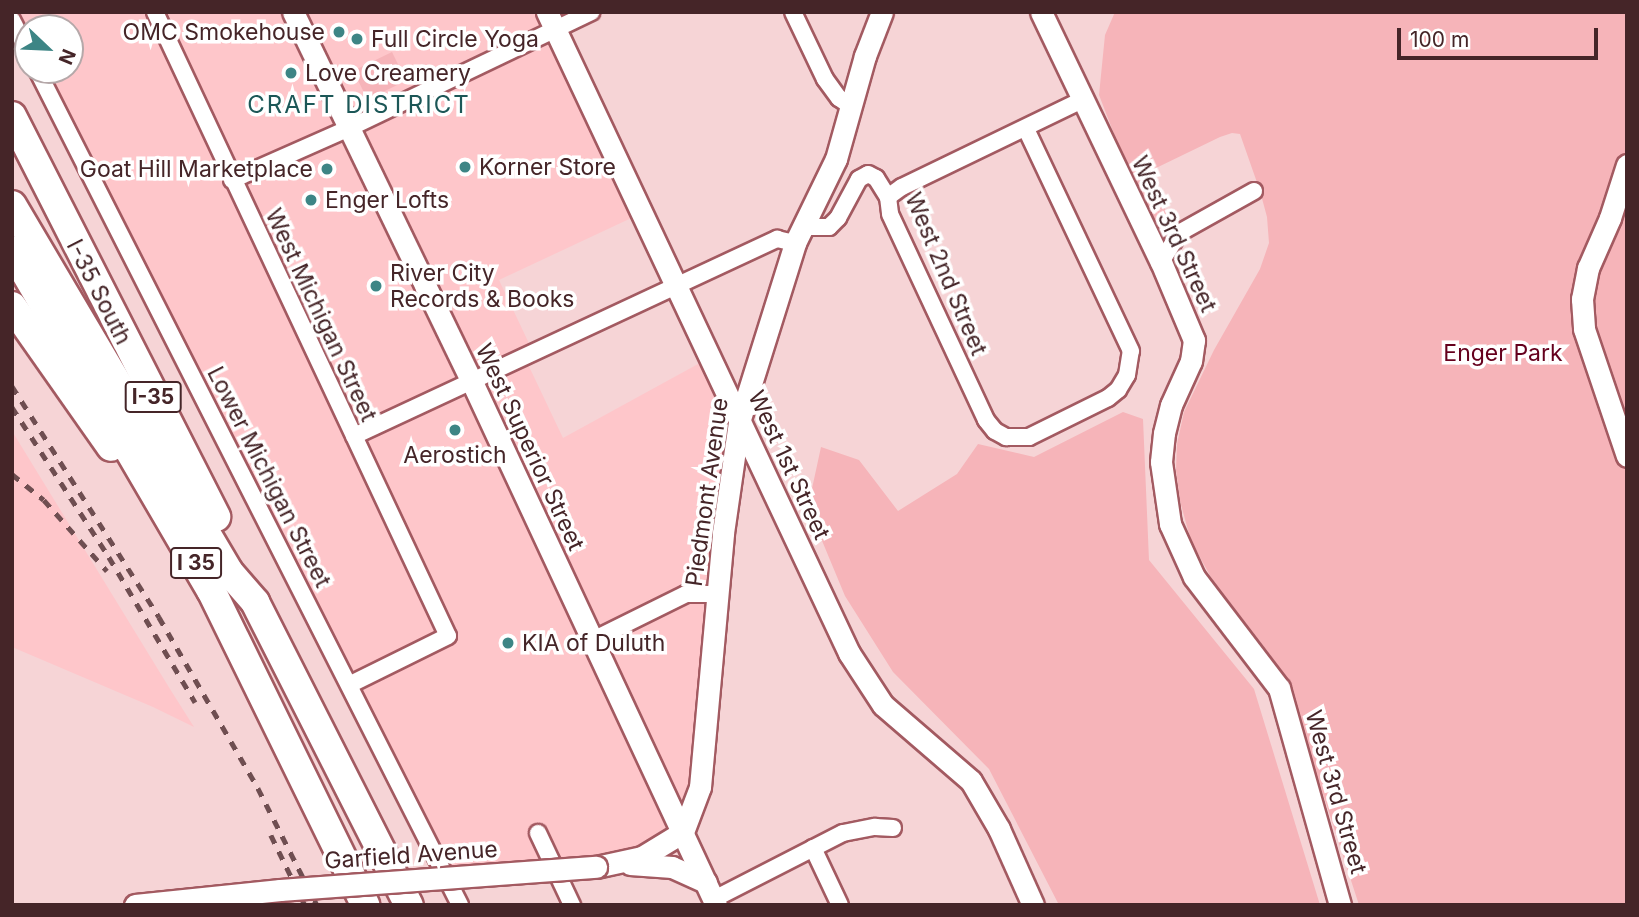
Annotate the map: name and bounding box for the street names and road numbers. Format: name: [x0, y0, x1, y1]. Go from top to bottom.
street label: West 3rd Street: [1126, 152, 1222, 316]
street label: West 2nd Street: [899, 188, 993, 360]
street label: West Michigan Street: [260, 204, 382, 426]
street label: I-35 South: [61, 235, 137, 349]
street label: West Superior Street: [470, 339, 590, 555]
street label: Lower Michigan Street: [201, 362, 337, 592]
road number: I-35: [123, 380, 183, 414]
street label: West 1st Street: [742, 386, 836, 544]
street label: Piedmont Avenue: [680, 396, 734, 588]
road number: I 35: [170, 546, 222, 580]
street label: West 3rd Street: [1299, 707, 1373, 877]
street label: Garfield Avenue: [323, 835, 499, 875]

